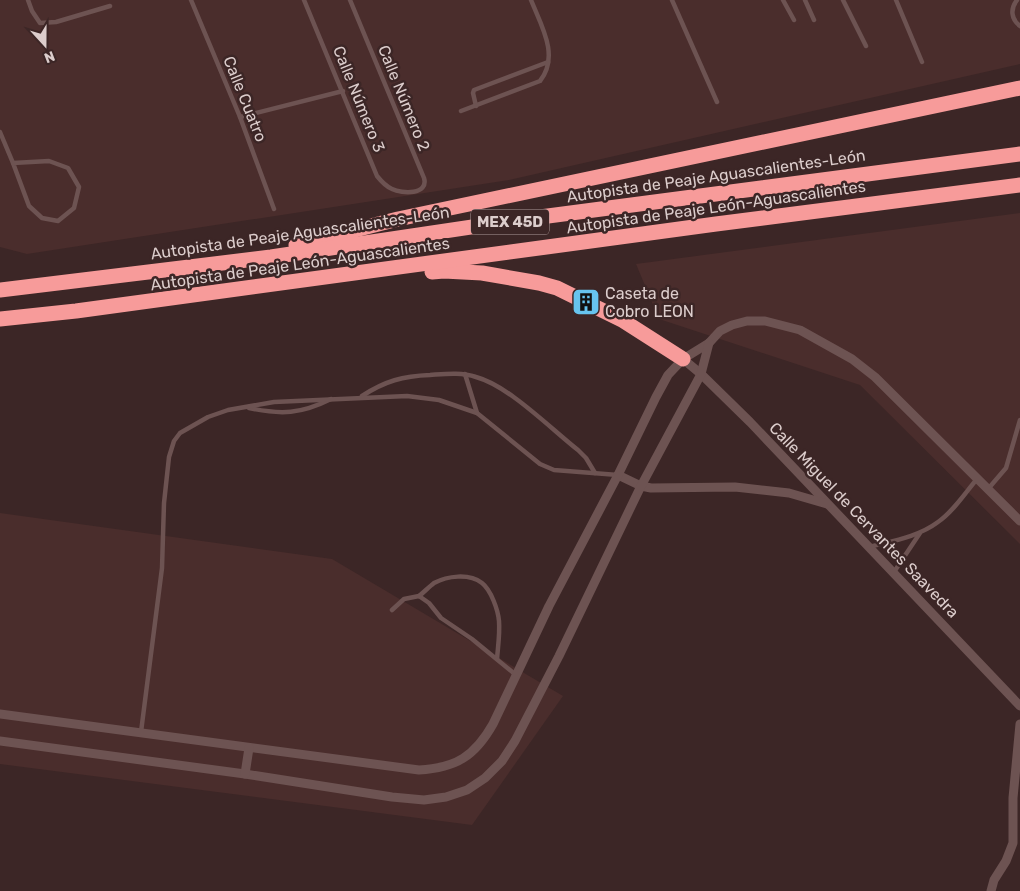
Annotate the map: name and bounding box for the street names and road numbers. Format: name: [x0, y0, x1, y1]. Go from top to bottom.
street label: Calle Número 2: [374, 42, 434, 154]
street label: Calle Número 3: [329, 43, 389, 155]
street label: Calle Cuatro: [219, 53, 271, 145]
street label: Autopista de Peaje Aguascalientes-León: [565, 146, 867, 206]
street label: Autopista de Peaje León-Aguascalientes: [565, 177, 867, 237]
street label: Autopista de Peaje Aguascalientes-León: [149, 203, 451, 263]
road number: MEX 45D: [471, 210, 549, 234]
street label: Autopista de Peaje León-Aguascalientes: [149, 234, 451, 294]
street label: Calle Miguel de Cervantes Saavedra: [765, 418, 963, 622]

